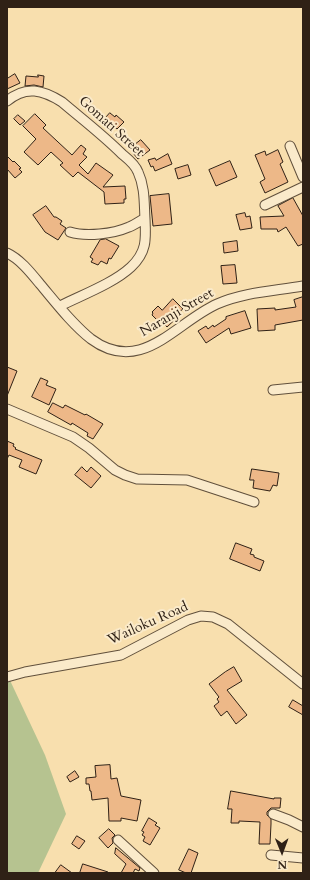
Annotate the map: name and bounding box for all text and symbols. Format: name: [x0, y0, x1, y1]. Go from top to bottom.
street label: Gomati Street: [75, 93, 147, 161]
street label: Naranji Street: [137, 285, 217, 341]
street label: Wailoku Road: [105, 599, 191, 649]
north arrow: [262, 832, 302, 872]
text: N: [277, 857, 287, 872]

